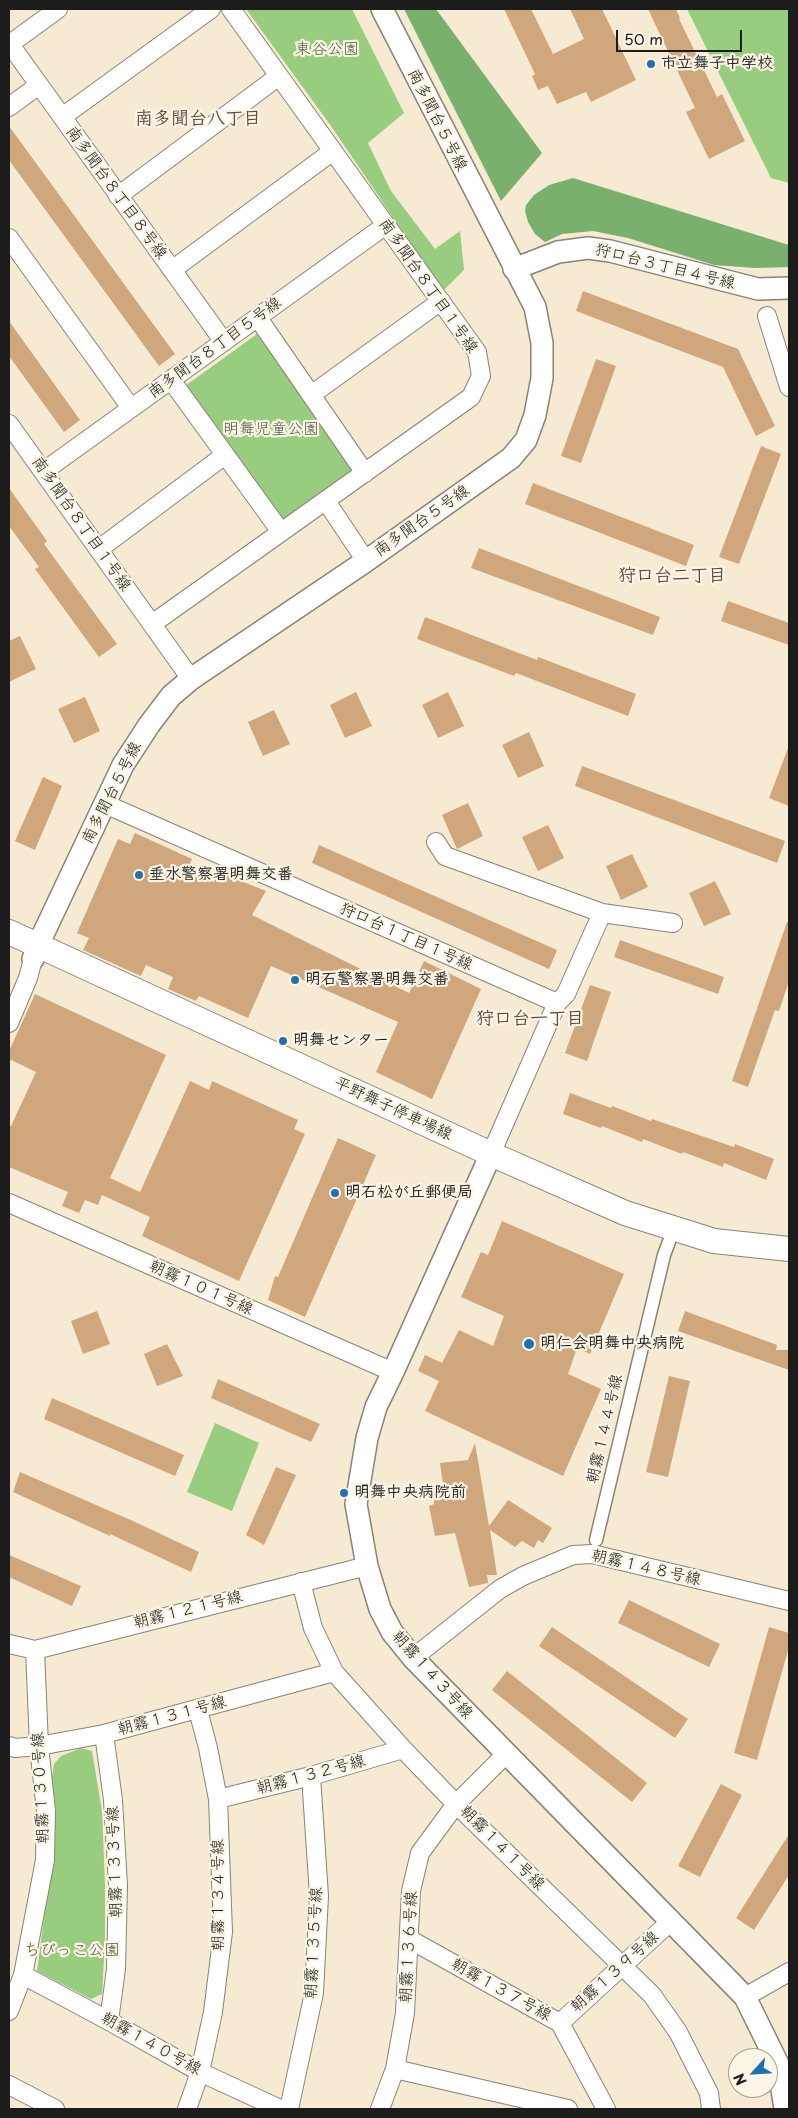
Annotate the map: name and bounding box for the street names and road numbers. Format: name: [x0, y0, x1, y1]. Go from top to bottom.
street label: 南多聞台５号線: [403, 66, 471, 174]
street label: 南多聞台８丁目８号線: [61, 123, 171, 263]
street label: 南多聞台８丁目１号線: [374, 215, 482, 357]
street label: 狩口台３丁目４号線: [593, 240, 737, 294]
street label: 南多聞台８丁目５号線: [145, 293, 285, 403]
street label: 南多聞台８丁目１号線: [27, 453, 135, 595]
street label: 南多聞台５号線: [371, 481, 473, 561]
street label: 南多聞台５号線: [78, 739, 146, 847]
street label: 狩口台１丁目１号線: [336, 899, 476, 975]
street label: 平野舞子停車場線: [331, 1073, 455, 1145]
street label: 朝霧１０１号線: [146, 1256, 256, 1320]
street label: 朝霧１４４号線: [583, 1372, 627, 1486]
street label: 朝霧１４８号線: [589, 1546, 703, 1590]
street label: 朝霧１２１号線: [131, 1587, 245, 1633]
street label: 朝霧１４３号線: [387, 1627, 477, 1723]
street label: 朝霧１３１号線: [115, 1692, 229, 1740]
street label: 朝霧１３０号線: [28, 1732, 54, 1844]
street label: 朝霧１３２号線: [254, 1751, 368, 1799]
street label: 朝霧１４１号線: [456, 1802, 548, 1894]
street label: 朝霧１３３号線: [103, 1806, 127, 1918]
street label: 朝霧１３４号線: [209, 1839, 229, 1951]
street label: 朝霧１３５号線: [301, 1887, 327, 1999]
street label: 朝霧１３６号線: [396, 1891, 422, 2003]
street label: 朝霧１３９号線: [567, 1927, 663, 2017]
street label: 朝霧１３７号線: [447, 1954, 555, 2026]
street label: 朝霧１４０号線: [97, 2008, 205, 2080]

